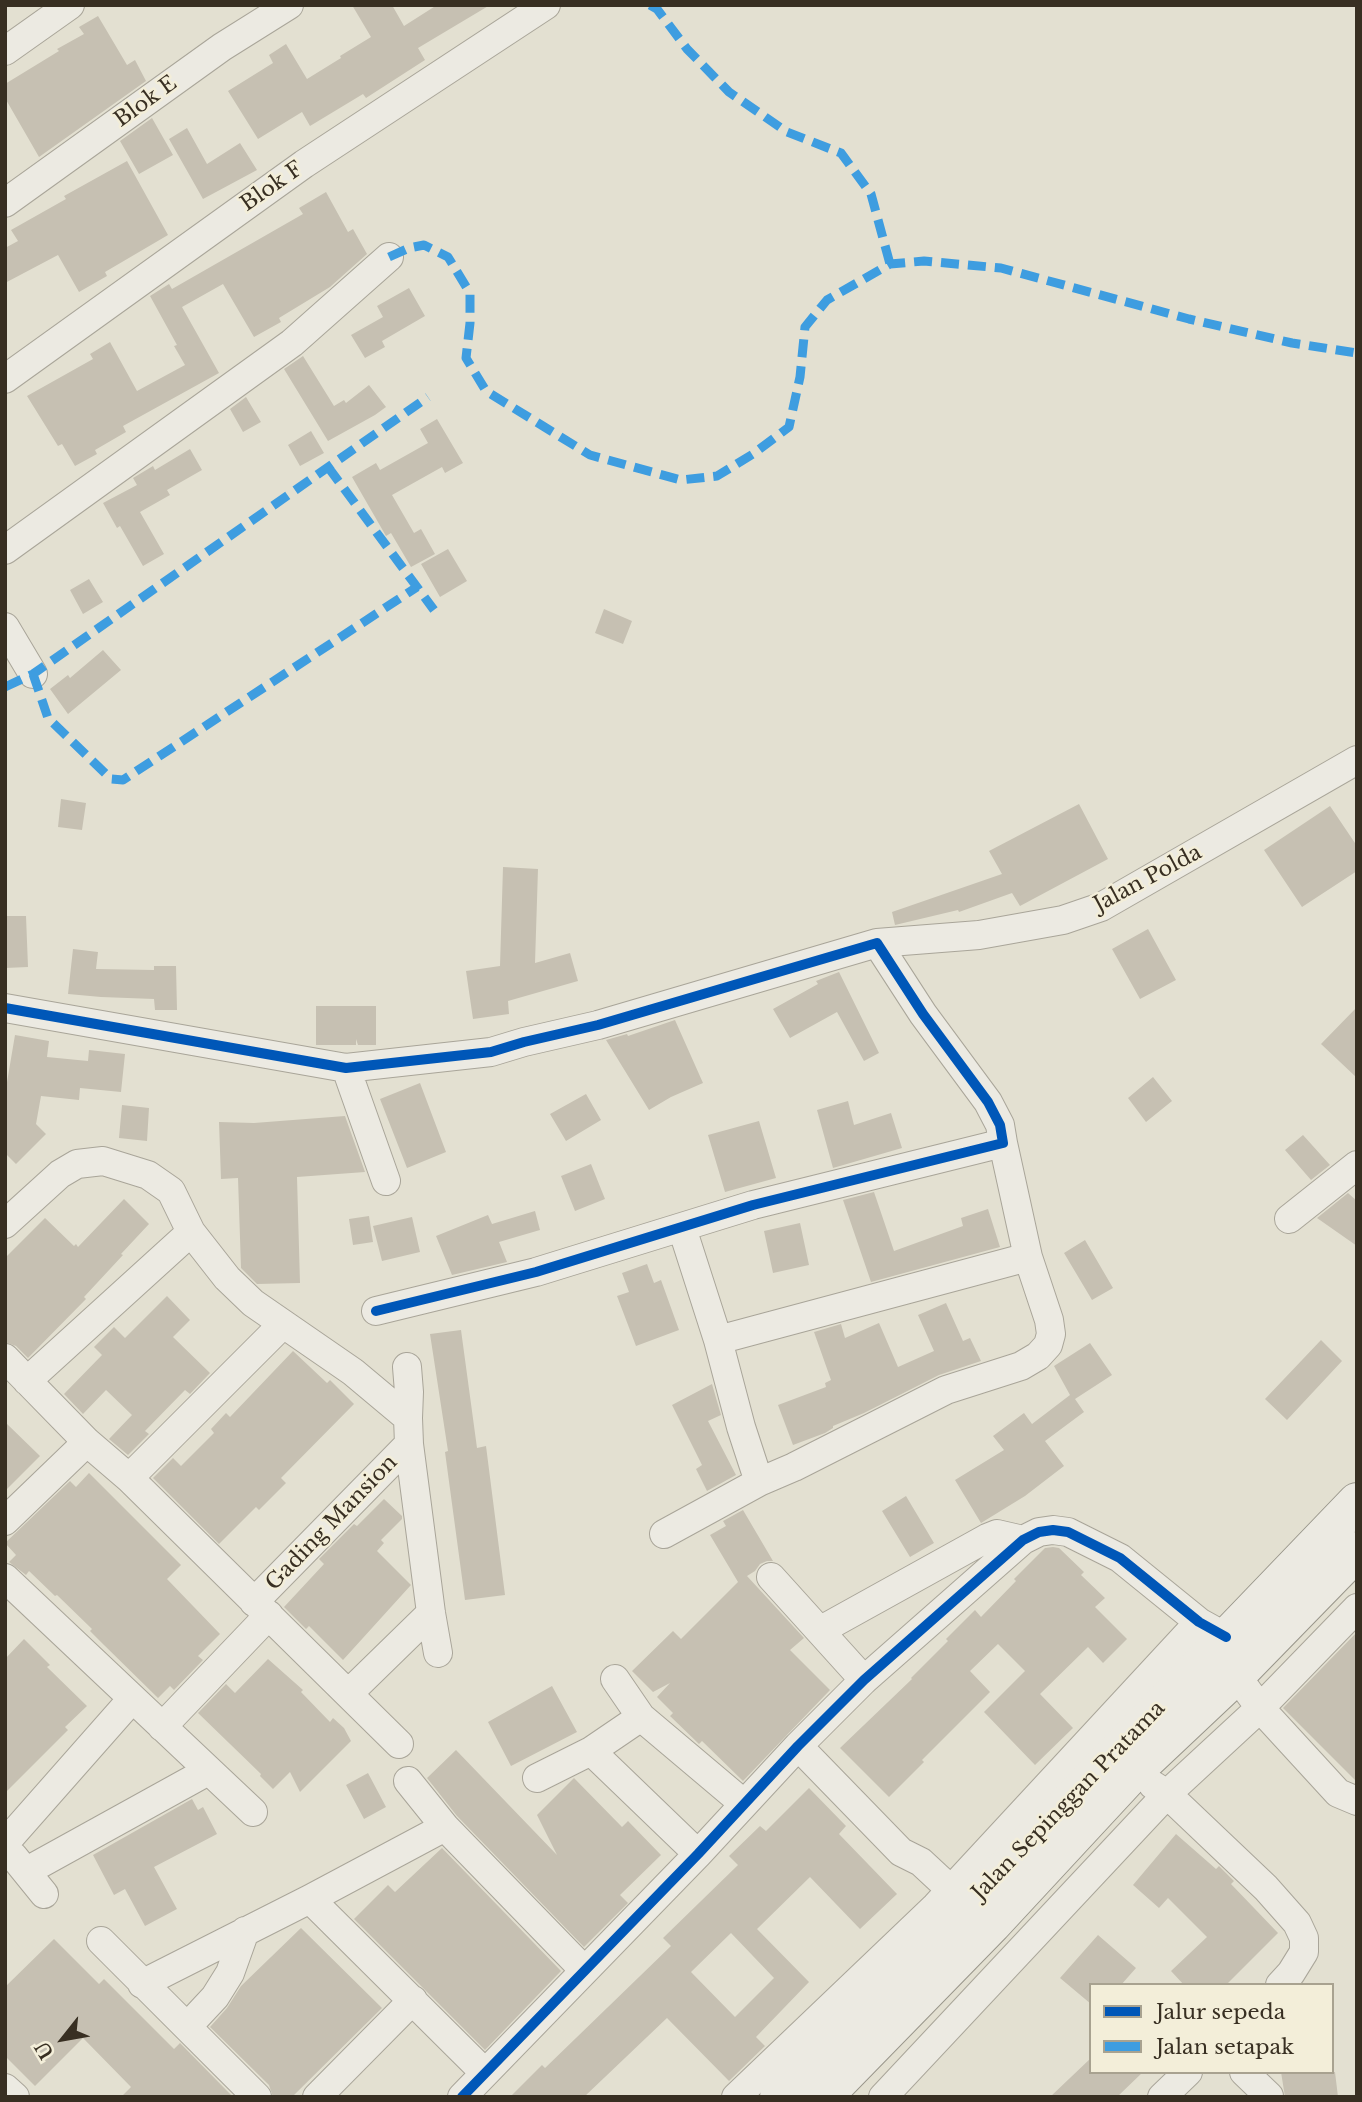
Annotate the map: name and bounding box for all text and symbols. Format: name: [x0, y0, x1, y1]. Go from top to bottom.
street label: Blok E: [110, 71, 182, 133]
street label: Blok F: [236, 157, 308, 217]
street label: Jalan Polda: [1090, 840, 1206, 918]
street label: Gading Mansion: [261, 1450, 403, 1596]
street label: Jalan Sepinggan Pratama: [967, 1696, 1171, 1906]
legend: [1089, 1983, 1334, 2074]
text: Jalur sepeda: [1156, 1999, 1285, 2025]
north arrow: [28, 2004, 98, 2074]
text: Jalan setapak: [1156, 2034, 1294, 2060]
text: U: [30, 2037, 59, 2063]

